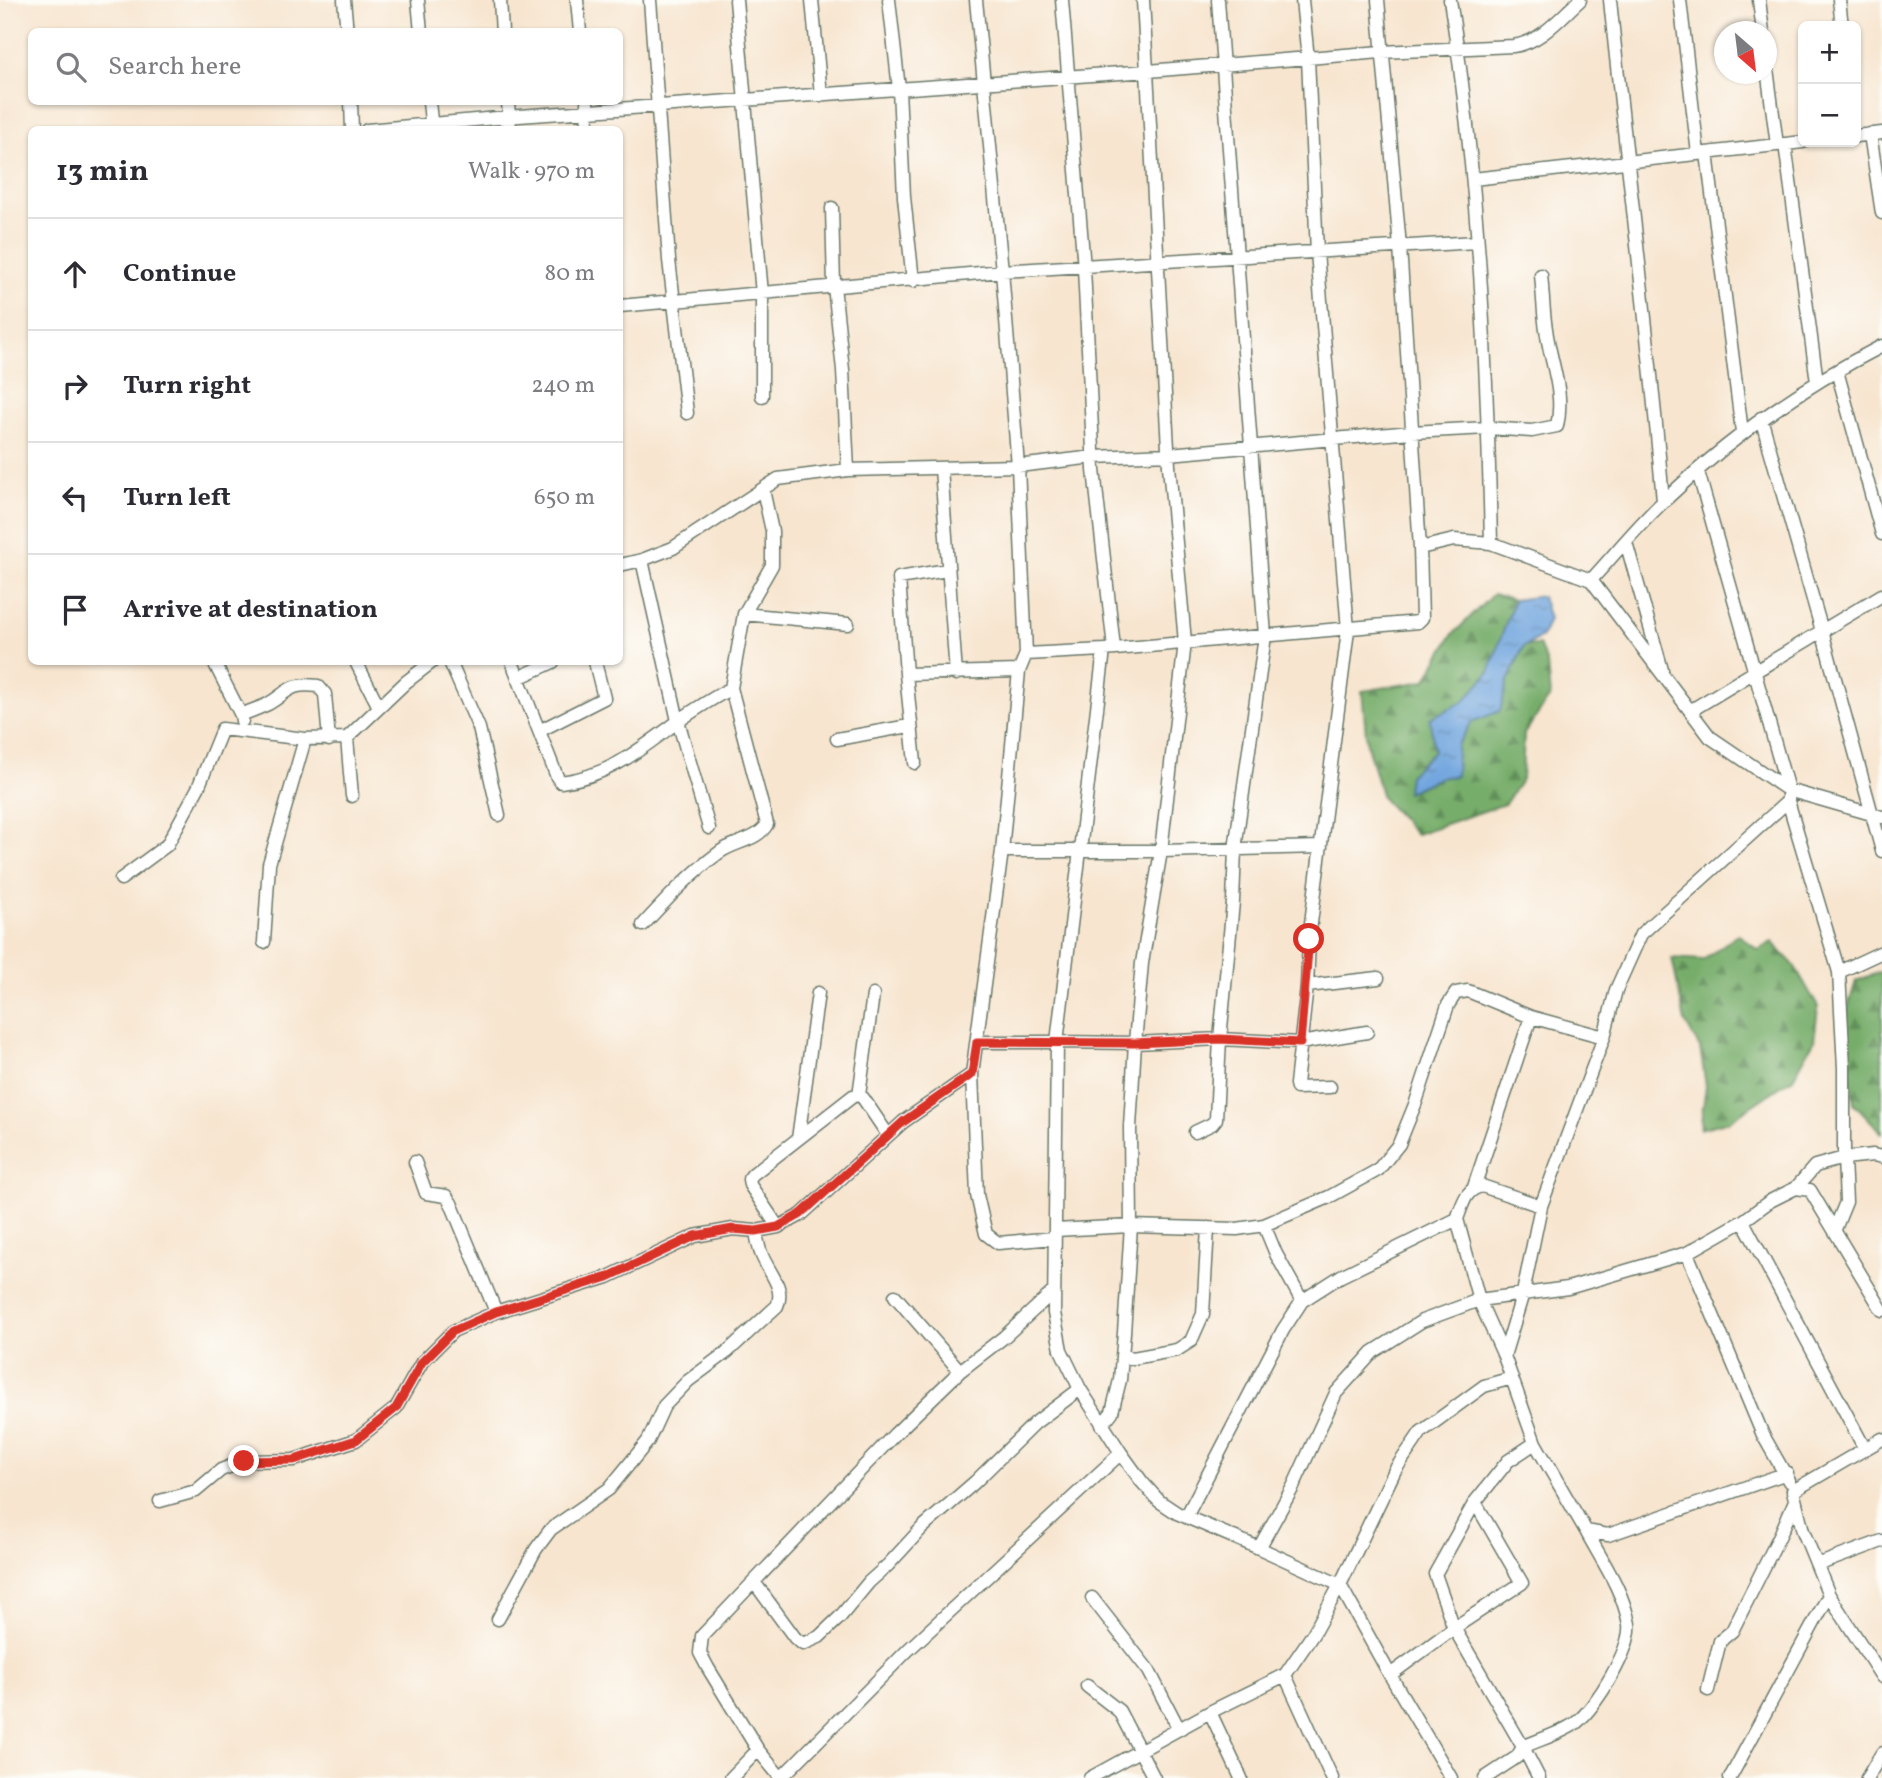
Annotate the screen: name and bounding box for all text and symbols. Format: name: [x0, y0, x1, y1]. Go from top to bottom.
north arrow: [1714, 21, 1777, 84]
map controls: [1798, 21, 1861, 147]
button: +: [1798, 21, 1861, 84]
search box: [28, 28, 623, 105]
icon: search: [52, 48, 90, 86]
text: Search here: [108, 49, 241, 85]
button: −: [1798, 84, 1861, 147]
text: 13 min: [56, 151, 149, 193]
text: Walk · 970 m: [468, 156, 595, 188]
icon: ahead: [56, 255, 94, 293]
text: Continue: [123, 256, 236, 292]
text: 80 m: [545, 258, 595, 290]
icon: right: [56, 367, 94, 405]
text: Turn right: [123, 368, 251, 404]
text: 240 m: [531, 370, 595, 402]
icon: left: [56, 479, 94, 517]
text: Turn left: [123, 480, 231, 516]
text: 650 m: [534, 482, 595, 514]
icon: arrive: [56, 591, 94, 629]
text: Arrive at destination: [123, 592, 378, 628]
route start: [1293, 923, 1324, 954]
route end: [228, 1445, 259, 1476]

